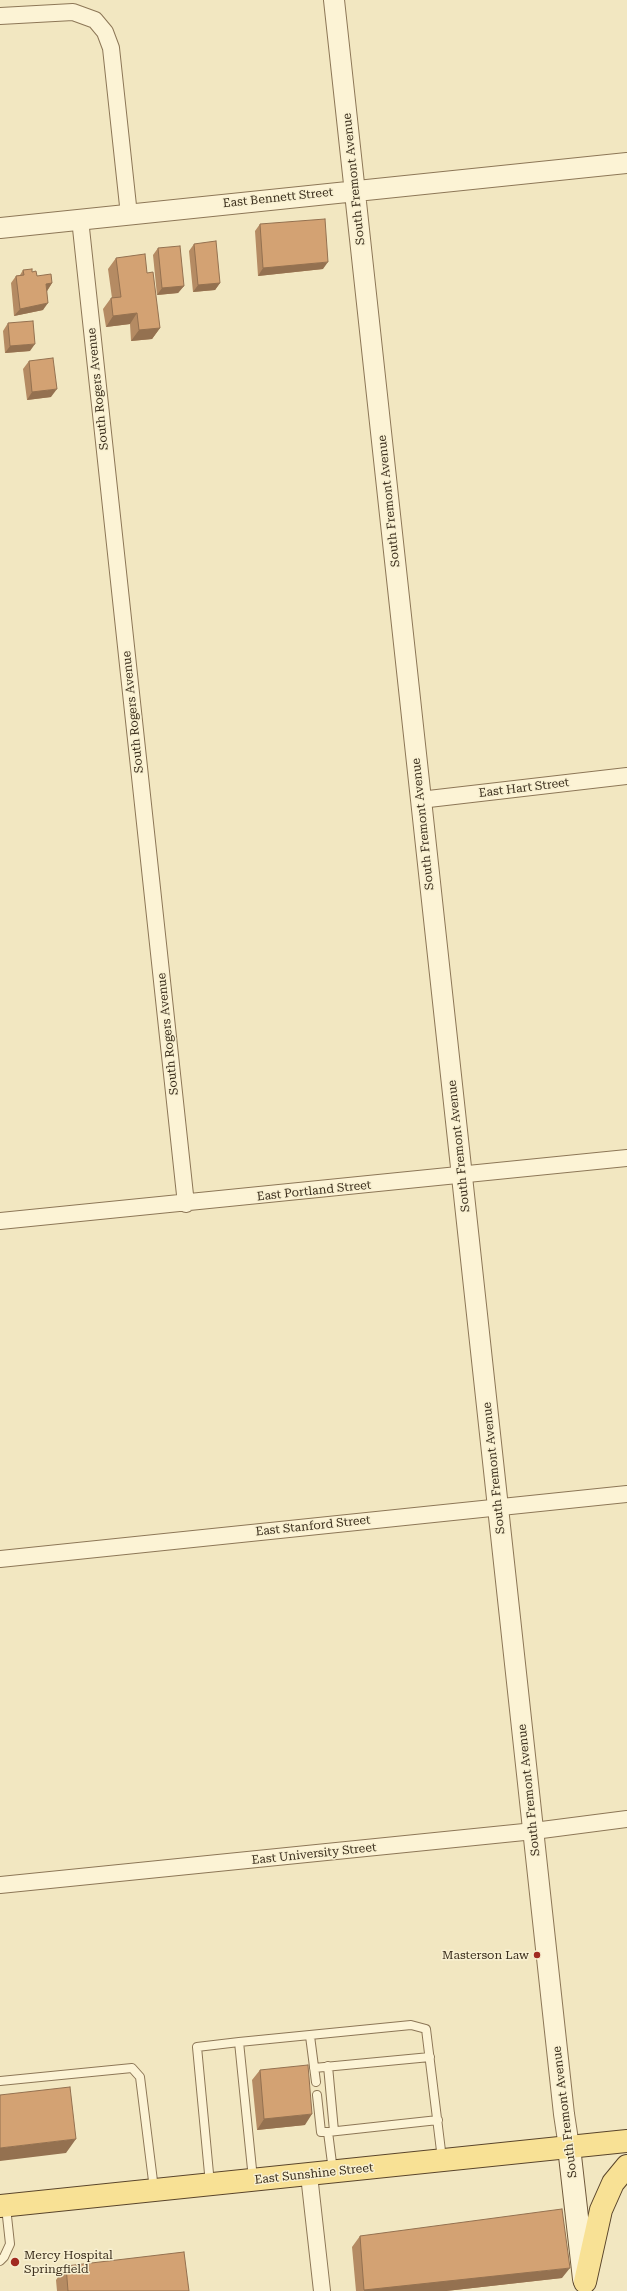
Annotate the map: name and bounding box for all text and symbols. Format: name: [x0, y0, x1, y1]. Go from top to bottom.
street label: South Fremont Avenue: [340, 112, 368, 246]
street label: East Bennett Street: [222, 185, 334, 211]
street label: South Rogers Avenue: [84, 327, 112, 451]
street label: South Fremont Avenue: [375, 434, 403, 568]
street label: South Rogers Avenue: [119, 650, 147, 774]
street label: South Fremont Avenue: [409, 757, 437, 891]
street label: East Hart Street: [478, 775, 570, 801]
street label: South Rogers Avenue: [154, 972, 182, 1096]
street label: South Fremont Avenue: [445, 1079, 473, 1213]
street label: East Portland Street: [256, 1178, 372, 1204]
street label: South Fremont Avenue: [480, 1401, 508, 1535]
street label: East Stanford Street: [255, 1513, 371, 1539]
street label: South Fremont Avenue: [515, 1723, 543, 1857]
street label: East University Street: [251, 1840, 377, 1868]
place label: Masterson Law: [442, 1948, 529, 1962]
marker: Masterson Law: [532, 1950, 542, 1960]
street label: South Fremont Avenue: [550, 2045, 580, 2179]
street label: East Sunshine Street: [254, 2161, 374, 2187]
place label: Mercy Hospital Springfield: [24, 2248, 113, 2276]
marker: Mercy Hospital Springfield: [9, 2256, 21, 2268]

